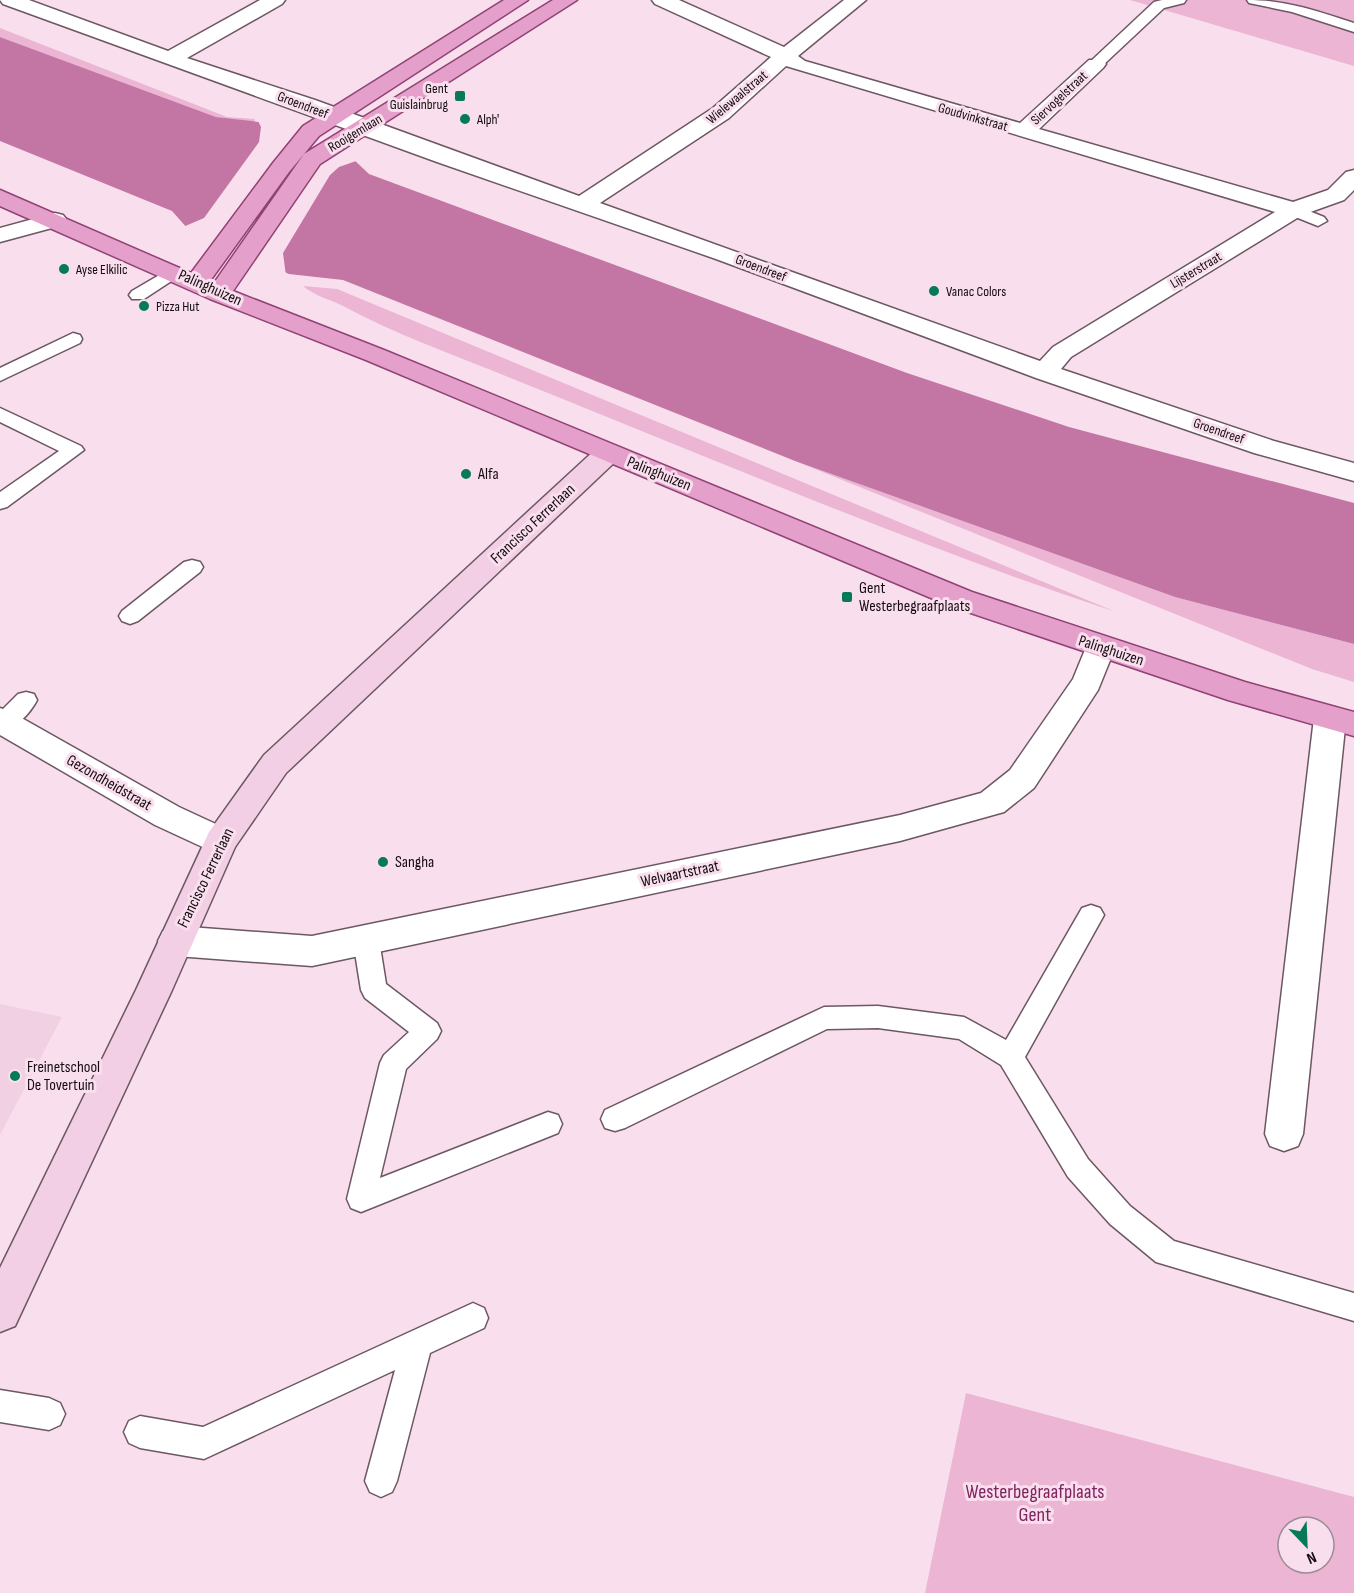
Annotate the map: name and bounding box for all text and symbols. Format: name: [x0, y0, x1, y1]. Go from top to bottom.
street label: Wielewaalstraat: [703, 66, 771, 128]
street label: Siervogelstraat: [1027, 67, 1091, 129]
place label: Gent Guislainbrug: [390, 80, 448, 113]
street label: Groendreef: [275, 88, 332, 123]
marker: Gent Guislainbrug: [453, 89, 467, 103]
street label: Goudvinkstraat: [936, 99, 1010, 135]
street label: Rooigemlaan: [325, 110, 385, 156]
place label: Alph': [476, 111, 499, 128]
marker: Alph': [458, 112, 472, 126]
street label: Lijsterstraat: [1167, 248, 1225, 292]
street label: Groendreef: [733, 251, 790, 286]
place label: Ayse Elkilic: [75, 261, 128, 278]
marker: Ayse Elkilic: [57, 262, 71, 276]
street label: Palinghuizen: [175, 266, 245, 310]
place label: Vanac Colors: [946, 283, 1006, 300]
marker: Vanac Colors: [927, 284, 941, 298]
place label: Pizza Hut: [156, 298, 199, 315]
marker: Pizza Hut: [137, 299, 151, 313]
street label: Groendreef: [1191, 414, 1248, 448]
street label: Palinghuizen: [624, 453, 694, 495]
place label: Alfa: [477, 465, 499, 484]
marker: Alfa: [459, 467, 473, 481]
street label: Francisco Ferrerlaan: [487, 480, 579, 568]
place label: Gent Westerbegraafplaats: [859, 579, 971, 616]
marker: Gent Westerbegraafplaats: [840, 590, 854, 604]
street label: Palinghuizen: [1076, 632, 1146, 670]
street label: Gezondheidstraat: [63, 751, 155, 815]
street label: Francisco Ferrerlaan: [174, 825, 238, 931]
place label: Sangha: [395, 853, 434, 872]
marker: Sangha: [376, 855, 390, 869]
street label: Welvaartstraat: [639, 856, 721, 892]
place label: Freinetschool De Tovertuin: [27, 1058, 100, 1095]
marker: Freinetschool De Tovertuin: [8, 1069, 22, 1083]
park label: Westerbegraafplaats Gent: [965, 1480, 1105, 1527]
north arrow: [1276, 1515, 1336, 1575]
text: N: [1304, 1547, 1319, 1568]

